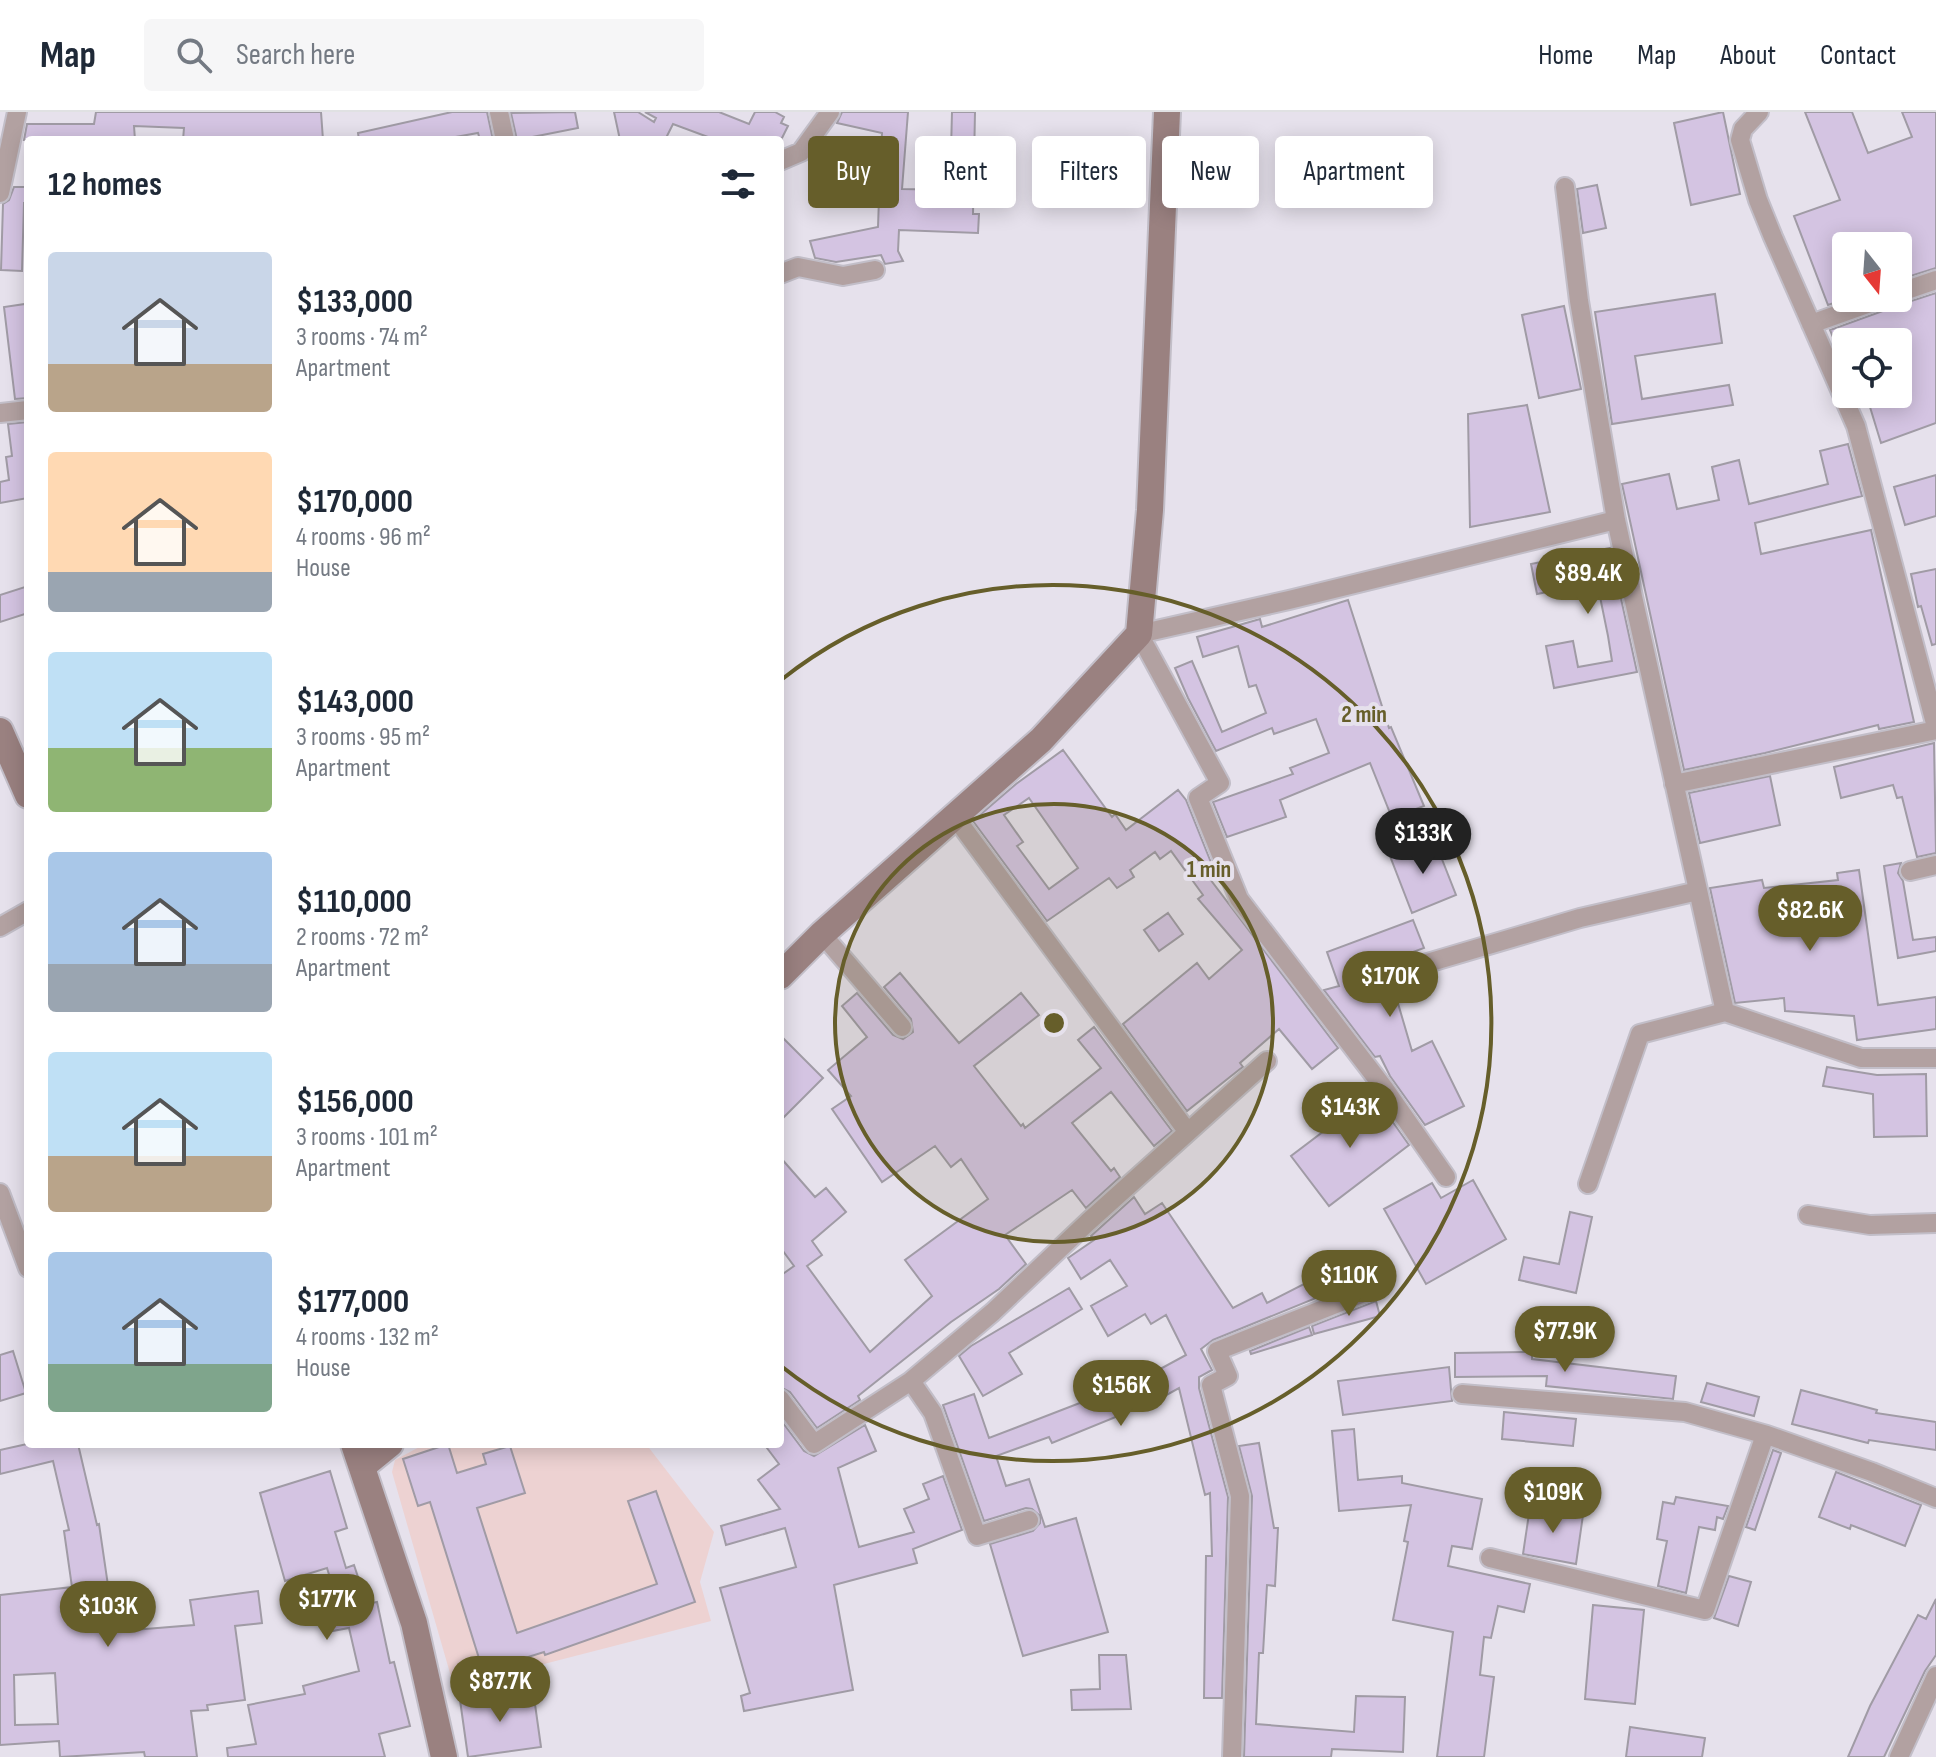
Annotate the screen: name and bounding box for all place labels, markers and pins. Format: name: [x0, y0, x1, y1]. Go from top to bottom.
pin: $89.4K: [1523, 548, 1653, 616]
pin: $133K: [1367, 808, 1479, 876]
pin: $82.6K: [1745, 885, 1875, 953]
pin: $170K: [1334, 951, 1446, 1019]
centre of rings: [1040, 1009, 1068, 1037]
pin: $143K: [1294, 1082, 1406, 1150]
pin: $110K: [1293, 1250, 1405, 1318]
pin: $77.9K: [1500, 1306, 1630, 1374]
pin: $156K: [1065, 1360, 1177, 1428]
pin: $109K: [1497, 1467, 1609, 1535]
pin: $177K: [271, 1574, 383, 1642]
pin: $103K: [52, 1581, 164, 1649]
pin: $87.7K: [435, 1656, 565, 1724]

